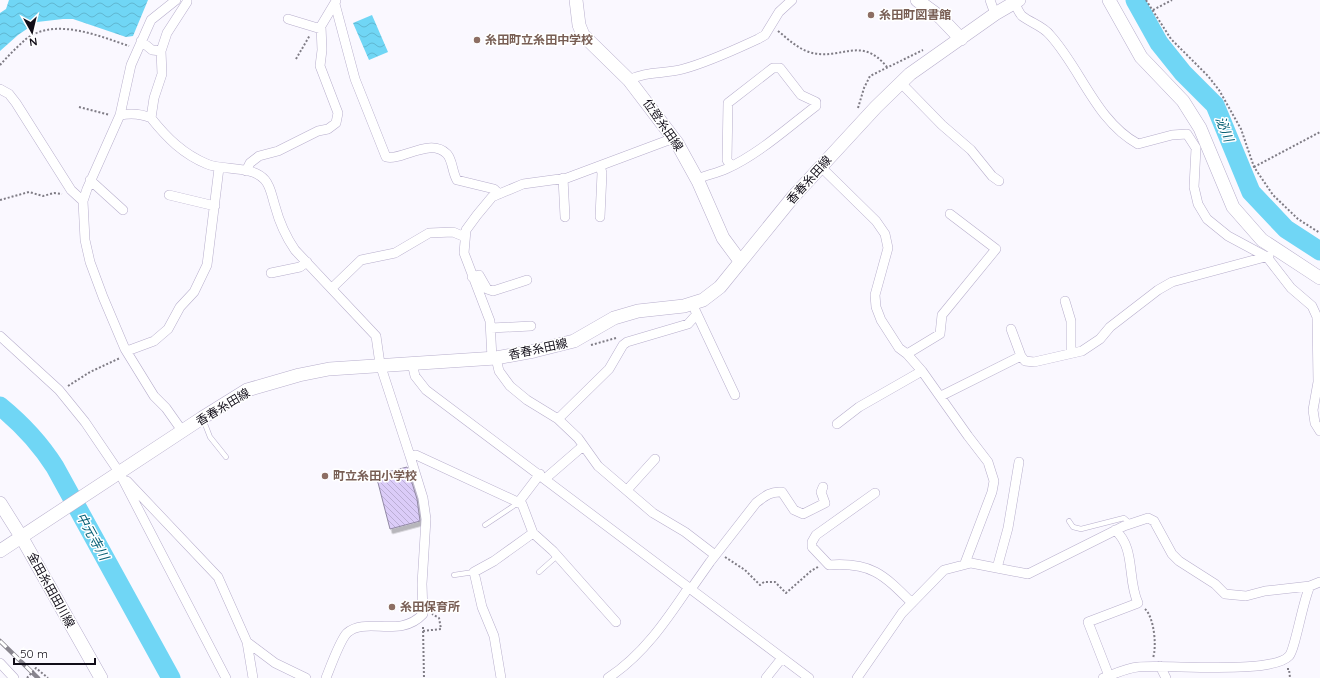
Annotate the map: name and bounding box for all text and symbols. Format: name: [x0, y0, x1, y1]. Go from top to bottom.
place label: 糸田町図書館: [879, 7, 951, 22]
marker: 糸田町図書館: [866, 10, 876, 20]
north arrow: [12, 12, 52, 52]
place label: 糸田町立糸田中学校: [485, 32, 593, 47]
text: N: [28, 34, 38, 49]
marker: 糸田町立糸田中学校: [472, 35, 482, 45]
street label: 位登糸田線: [640, 96, 687, 154]
water label: 泌川: [1213, 114, 1238, 146]
street label: 香春糸田線: [783, 152, 834, 207]
street label: 香春糸田線: [507, 335, 569, 362]
street label: 香春糸田線: [193, 385, 252, 428]
place label: 町立糸田小学校: [333, 468, 417, 483]
marker: 町立糸田小学校: [320, 471, 330, 481]
water label: 中元寺川: [73, 509, 114, 564]
street label: 金田糸田田川線: [25, 549, 78, 630]
place label: 糸田保育所: [400, 599, 460, 614]
marker: 糸田保育所: [387, 602, 397, 612]
scale bar: [14, 640, 95, 666]
text: 50 m: [20, 646, 48, 661]

